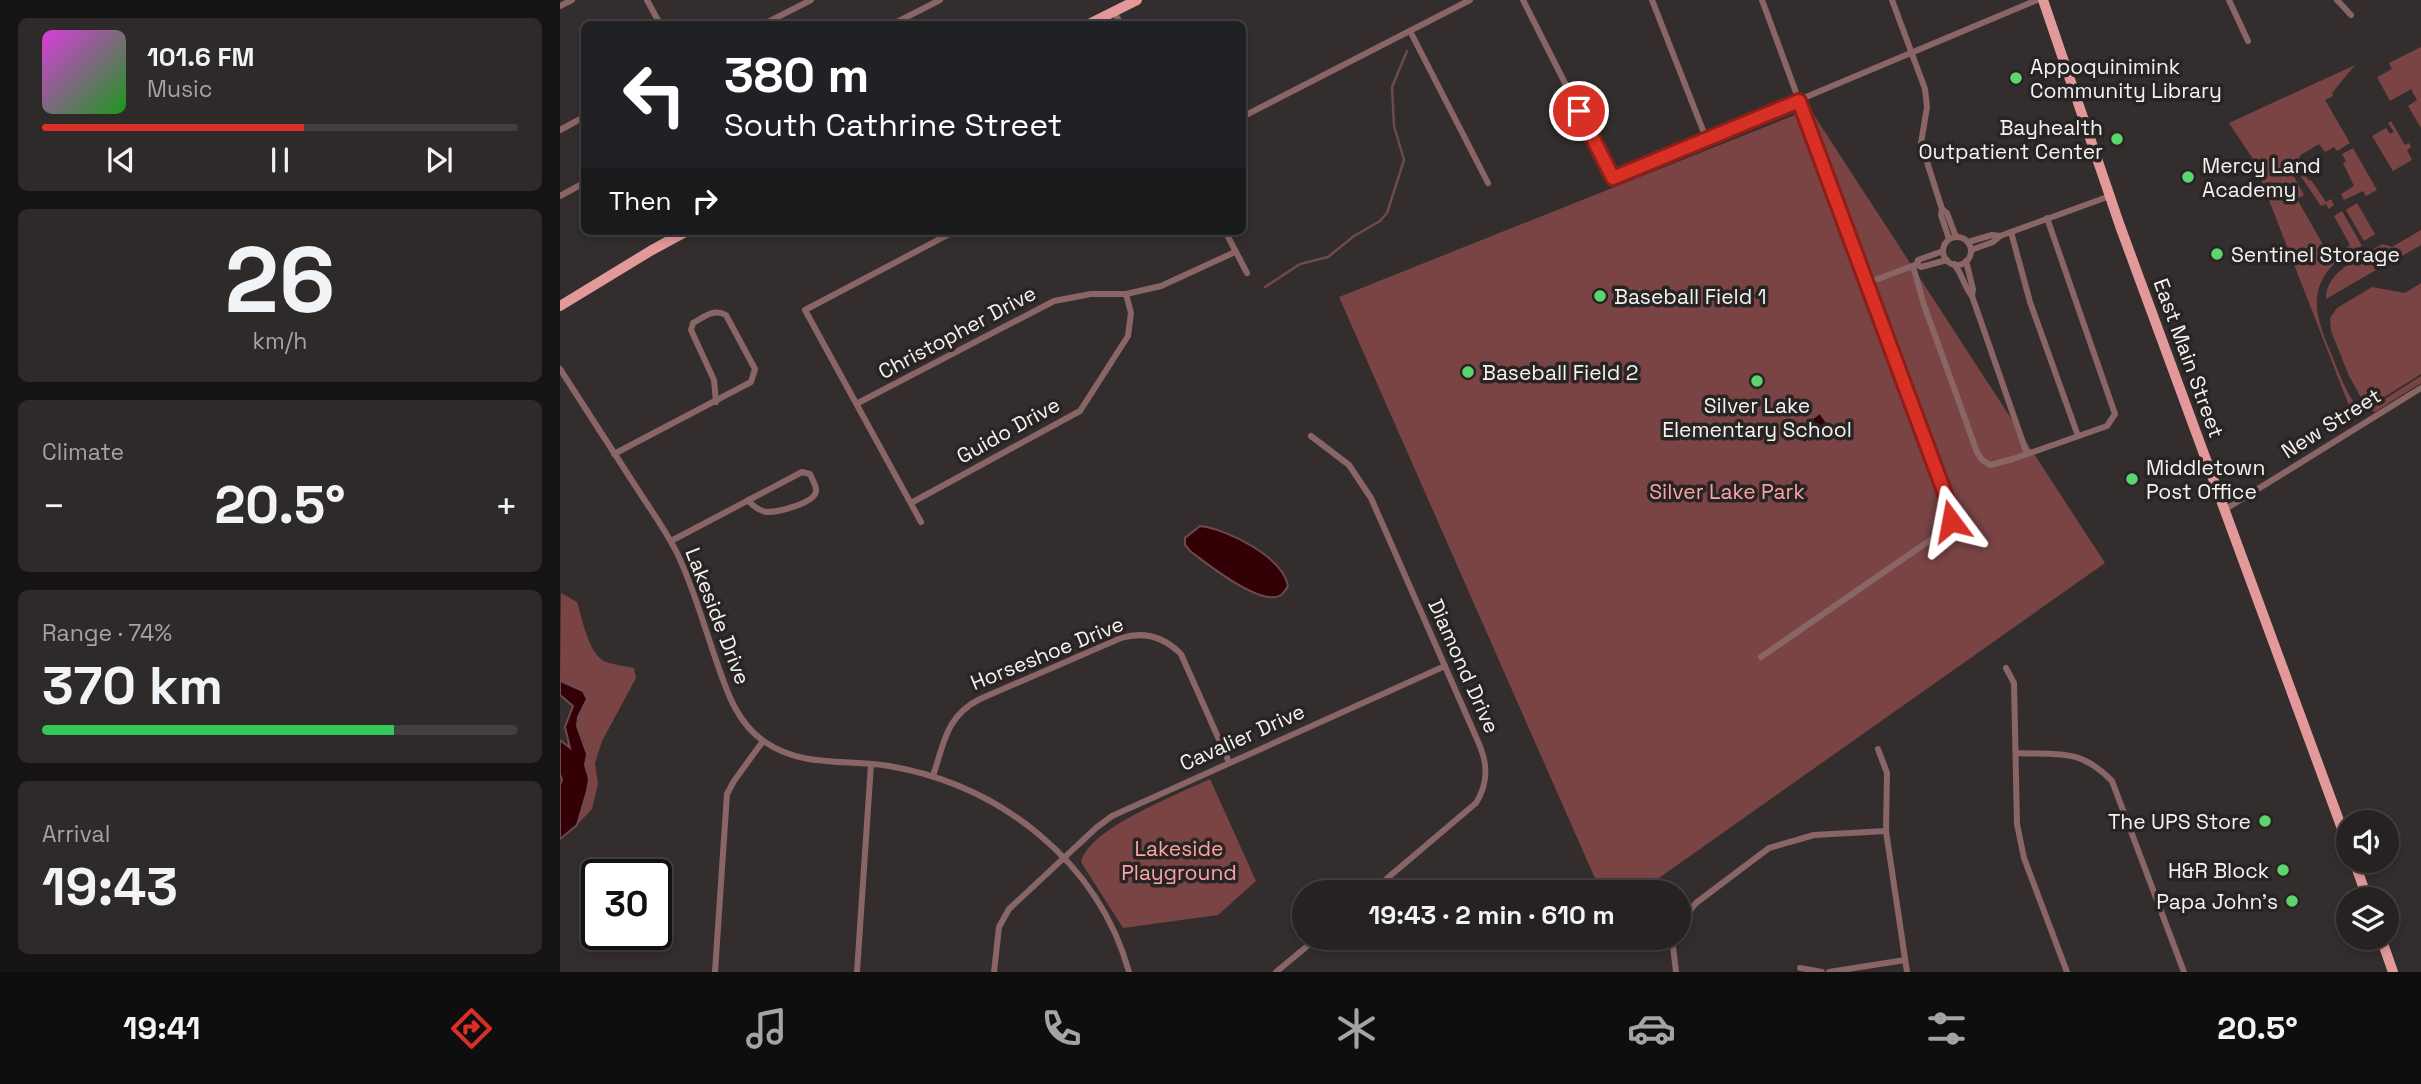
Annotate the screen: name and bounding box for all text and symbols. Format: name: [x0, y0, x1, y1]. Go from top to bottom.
text: 101.6 FM: [147, 40, 254, 74]
text: 380 m: [724, 44, 869, 106]
icon: left: [609, 49, 700, 140]
place label: Appoquinimink Community Library: [2030, 53, 2222, 104]
marker: Appoquinimink Community Library: [2008, 70, 2024, 86]
text: Music: [147, 74, 212, 104]
pin: [1549, 81, 1609, 141]
icon: arrive: [1560, 92, 1598, 130]
text: South Cathrine Street: [724, 105, 1062, 145]
place label: Bayhealth Outpatient Center: [1919, 114, 2103, 165]
marker: Bayhealth Outpatient Center: [2109, 131, 2125, 147]
icon: previous: [102, 141, 140, 179]
icon: pause: [261, 141, 299, 179]
icon: next: [420, 141, 458, 179]
place label: Mercy Land Academy: [2202, 152, 2321, 203]
marker: Mercy Land Academy: [2180, 169, 2196, 185]
icon: right: [686, 182, 724, 220]
text: Then: [609, 184, 672, 218]
text: 26: [225, 222, 335, 339]
place label: Sentinel Storage: [2231, 241, 2400, 268]
marker: Sentinel Storage: [2209, 246, 2225, 262]
street label: East Main Street: [2148, 275, 2230, 441]
street label: Christopher Drive: [873, 279, 1041, 385]
place label: Baseball Field 1: [1614, 283, 1766, 310]
marker: Baseball Field 1: [1592, 288, 1608, 304]
text: km/h: [253, 326, 307, 356]
place label: Baseball Field 2: [1482, 359, 1638, 386]
marker: Baseball Field 2: [1460, 364, 1476, 380]
marker: Silver Lake Elementary School: [1749, 373, 1765, 389]
street label: New Street: [2276, 382, 2386, 464]
street label: Guido Drive: [952, 391, 1064, 469]
place label: Silver Lake Elementary School: [1662, 392, 1852, 443]
text: Climate: [42, 437, 124, 467]
place label: Middletown Post Office: [2146, 454, 2265, 505]
marker: Middletown Post Office: [2124, 471, 2140, 487]
text: 20.5°: [214, 472, 346, 538]
park label: Silver Lake Park: [1649, 478, 1805, 505]
text: −: [42, 482, 66, 530]
text: +: [494, 482, 518, 530]
position arrow: [1914, 484, 1988, 558]
street label: Lakeside Drive: [679, 544, 757, 688]
street label: Diamond Drive: [1422, 595, 1506, 737]
street label: Horseshoe Drive: [966, 610, 1128, 696]
text: Range · 74%: [42, 618, 172, 648]
text: 370 km: [42, 653, 223, 719]
street label: Cavalier Drive: [1175, 697, 1309, 777]
place label: The UPS Store: [2108, 808, 2251, 835]
map controls: [2336, 810, 2399, 950]
button: sound: [2336, 810, 2399, 873]
marker: The UPS Store: [2257, 813, 2273, 829]
text: Arrival: [42, 819, 110, 849]
park label: Lakeside Playground: [1121, 835, 1237, 886]
text: 19:43: [42, 854, 178, 920]
place label: H&R Block: [2168, 857, 2269, 884]
speed limit sign: 30: [581, 859, 672, 950]
marker: H&R Block: [2275, 862, 2291, 878]
button: layers: [2336, 887, 2399, 950]
place label: Papa John's: [2156, 888, 2278, 915]
marker: Papa John's: [2284, 893, 2300, 909]
text: 19:43 · 2 min · 610 m: [1368, 898, 1615, 932]
icon: directions: [447, 1004, 496, 1053]
icon: music: [742, 1004, 791, 1053]
icon: phone: [1037, 1004, 1086, 1053]
icon: climate: [1332, 1004, 1381, 1053]
icon: car: [1627, 1004, 1676, 1053]
icon: filters: [1922, 1004, 1971, 1053]
text: 19:41: [123, 1008, 200, 1048]
text: 20.5°: [2217, 1008, 2298, 1048]

